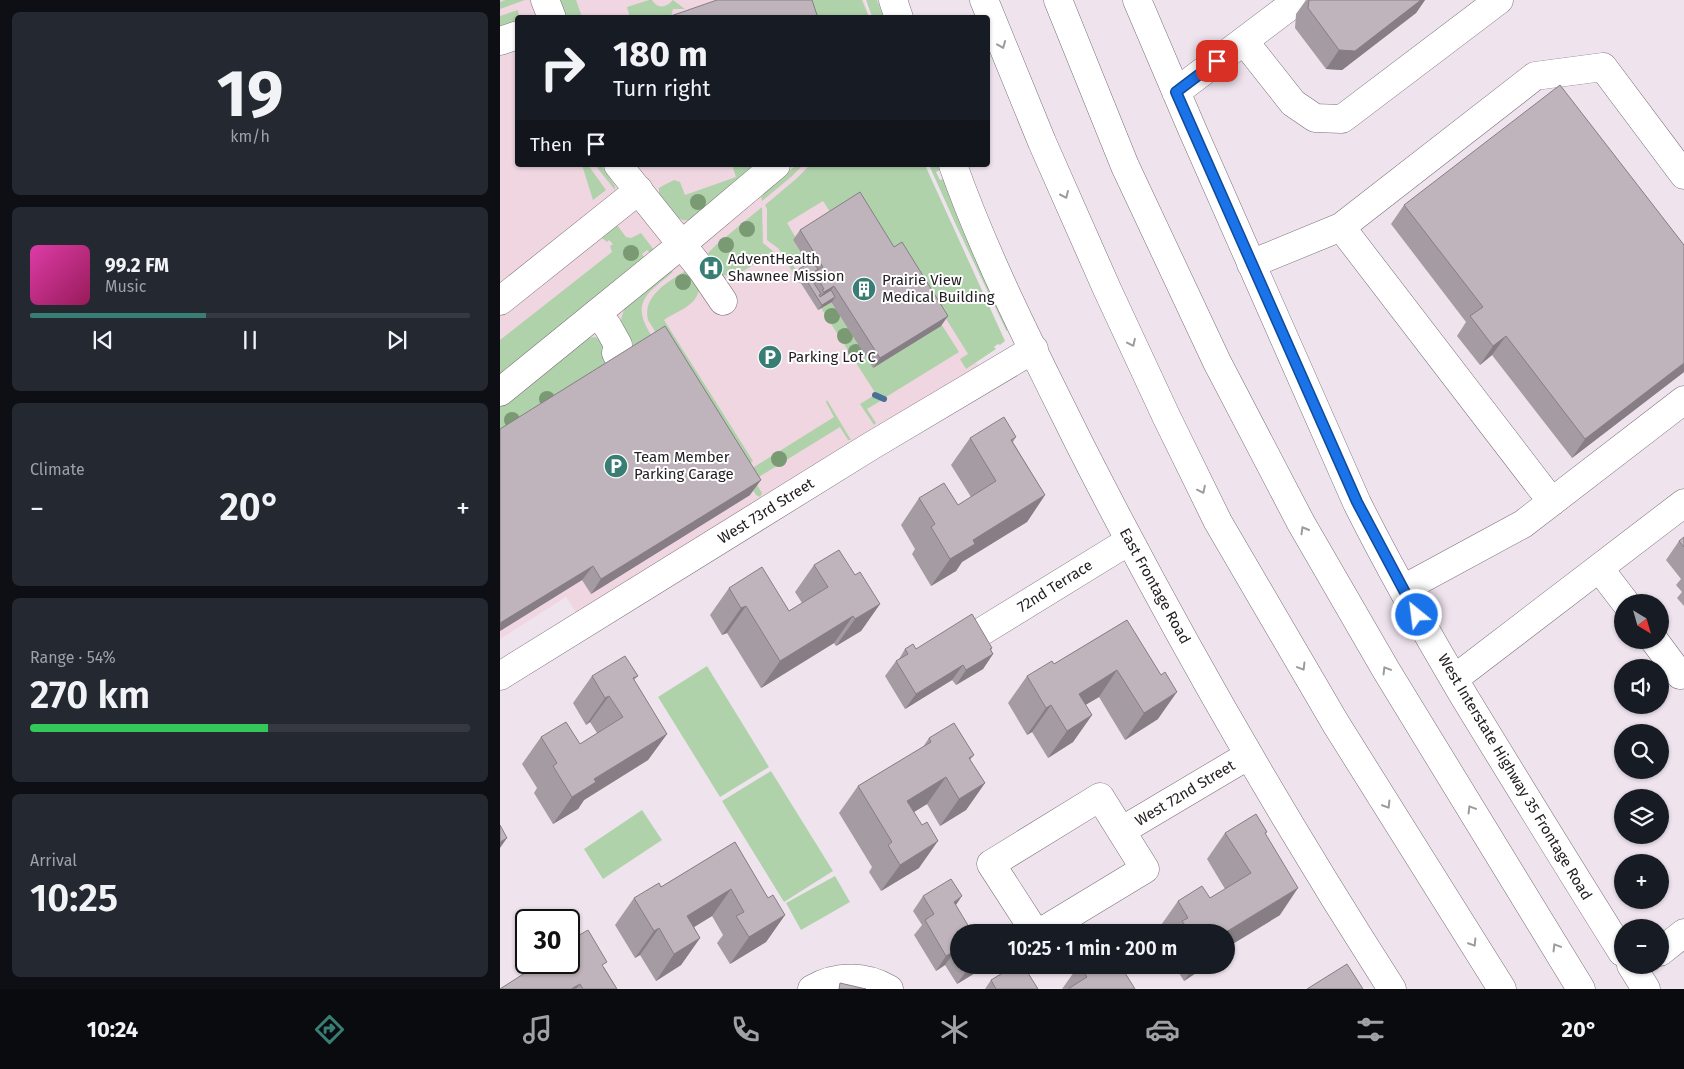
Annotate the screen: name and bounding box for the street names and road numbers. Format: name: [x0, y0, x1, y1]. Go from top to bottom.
street label: West 73rd Street: [715, 474, 818, 548]
street label: East Frontage Road: [1116, 525, 1194, 647]
street label: 72nd Terrace: [1014, 556, 1096, 616]
street label: West Interstate Highway 35 Frontage Road: [1434, 651, 1596, 903]
street label: West 72nd Street: [1132, 756, 1239, 830]

